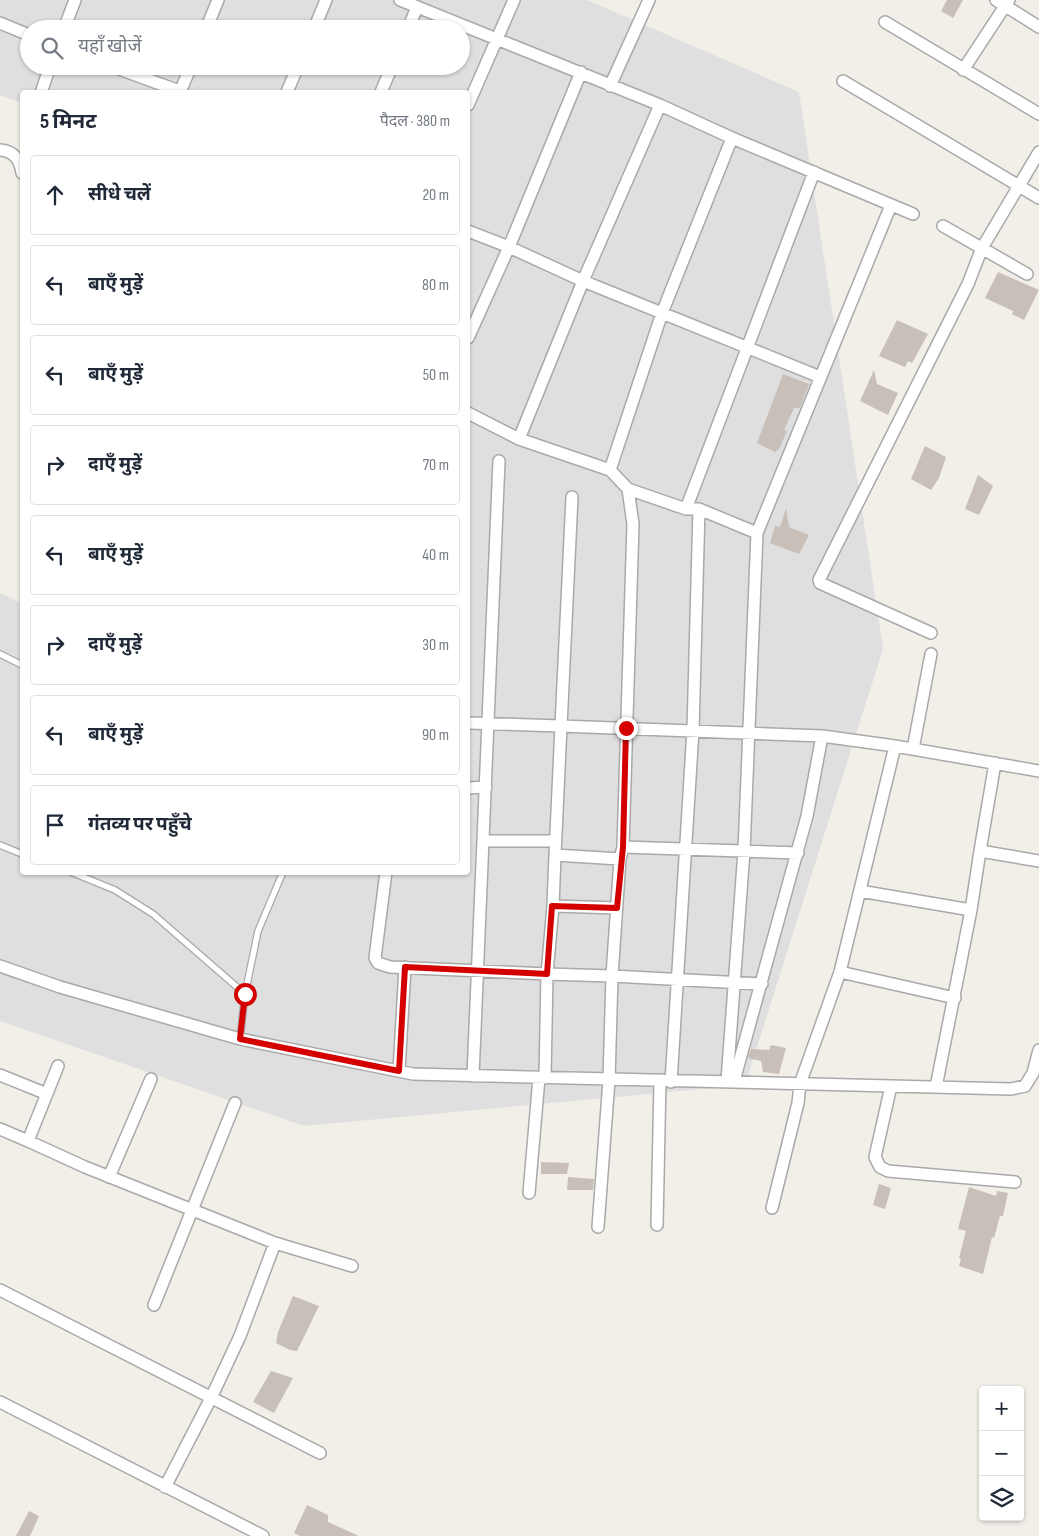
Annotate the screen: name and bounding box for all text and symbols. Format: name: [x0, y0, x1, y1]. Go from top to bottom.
search box: [20, 20, 470, 75]
icon: search: [38, 34, 66, 62]
text: यहाँ खोजें: [78, 35, 142, 58]
text: 5 मिनट: [40, 109, 97, 134]
text: पैदल · 380 m: [380, 112, 450, 131]
icon: ahead: [41, 181, 69, 209]
text: सीधे चलें: [88, 183, 151, 206]
text: 20 m: [422, 186, 449, 205]
icon: left: [41, 271, 69, 299]
text: बाएँ मुड़ें: [88, 273, 143, 296]
text: 80 m: [422, 276, 449, 295]
icon: left: [41, 361, 69, 389]
text: बाएँ मुड़ें: [88, 363, 143, 386]
text: 50 m: [423, 366, 449, 385]
icon: right: [41, 451, 69, 479]
text: दाएँ मुड़ें: [88, 453, 142, 476]
text: 70 m: [423, 456, 449, 475]
icon: left: [41, 541, 69, 569]
text: बाएँ मुड़ें: [88, 543, 143, 566]
text: 40 m: [422, 546, 449, 565]
icon: right: [41, 631, 69, 659]
text: दाएँ मुड़ें: [88, 633, 142, 656]
text: 30 m: [422, 636, 449, 655]
route end: [615, 717, 638, 740]
icon: left: [41, 721, 69, 749]
text: बाएँ मुड़ें: [88, 723, 143, 746]
text: 90 m: [422, 726, 449, 745]
icon: arrive: [41, 811, 69, 839]
text: गंतव्य पर पहुँचे: [88, 813, 192, 836]
route start: [234, 983, 257, 1006]
map controls: [979, 1386, 1024, 1521]
button: +: [979, 1386, 1024, 1431]
button: −: [979, 1431, 1024, 1476]
button: layers: [979, 1476, 1024, 1521]

